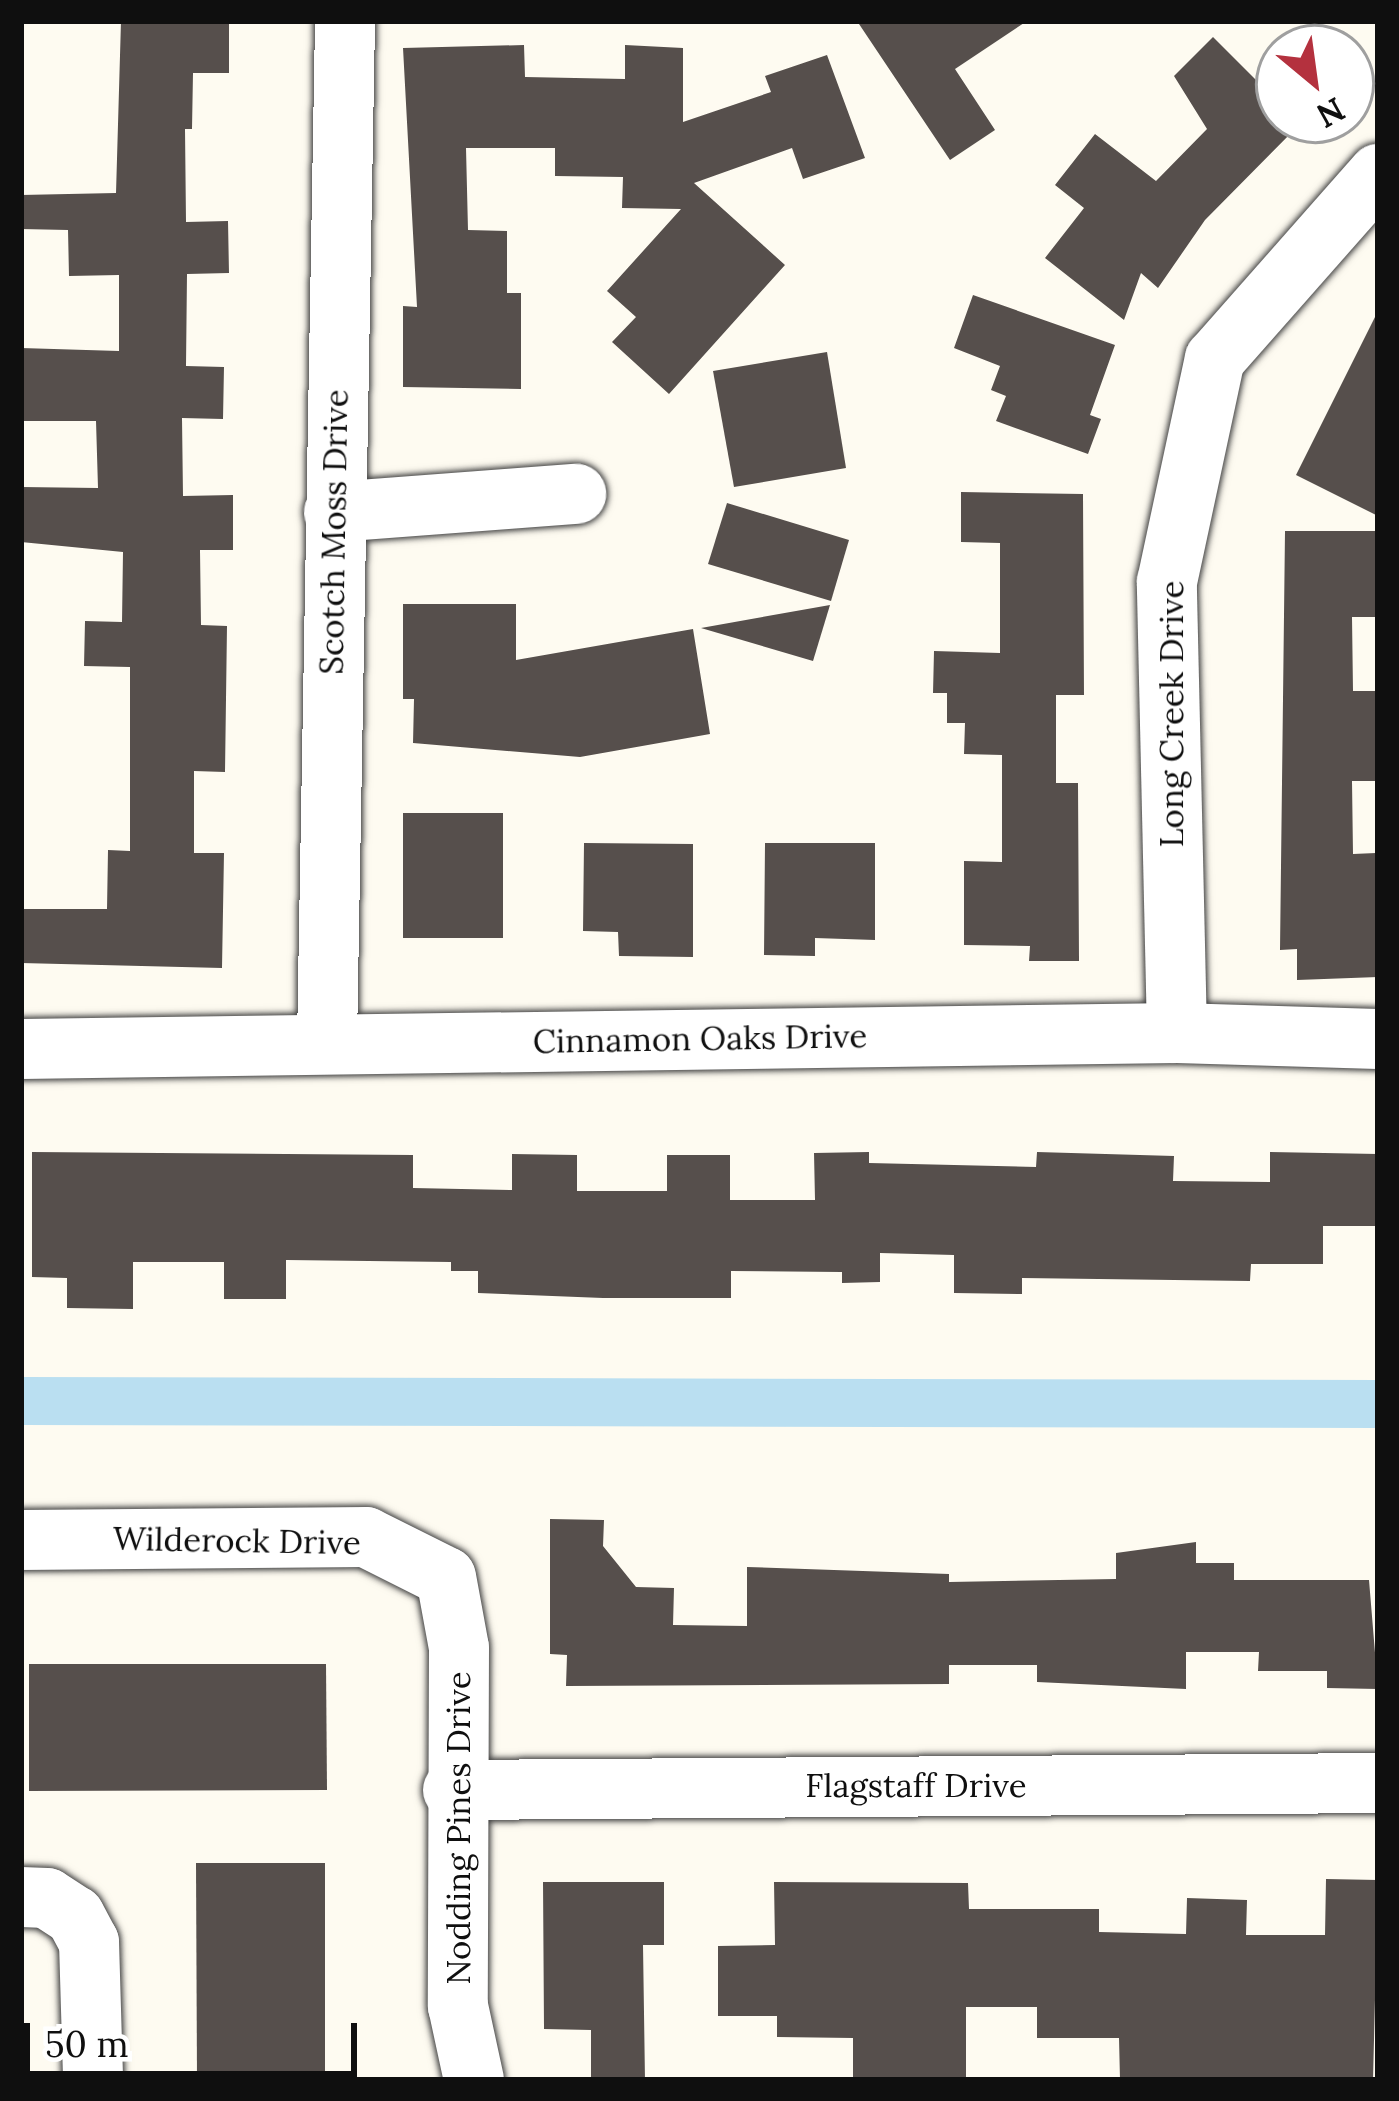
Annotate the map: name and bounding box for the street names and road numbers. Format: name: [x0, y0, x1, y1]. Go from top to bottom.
street label: Scotch Moss Drive: [312, 389, 356, 675]
street label: Long Creek Drive: [1152, 580, 1192, 848]
street label: Cinnamon Oaks Drive: [532, 1016, 868, 1062]
street label: Wilderock Drive: [113, 1519, 361, 1563]
street label: Nodding Pines Drive: [439, 1671, 479, 1985]
street label: Flagstaff Drive: [805, 1766, 1027, 1806]

